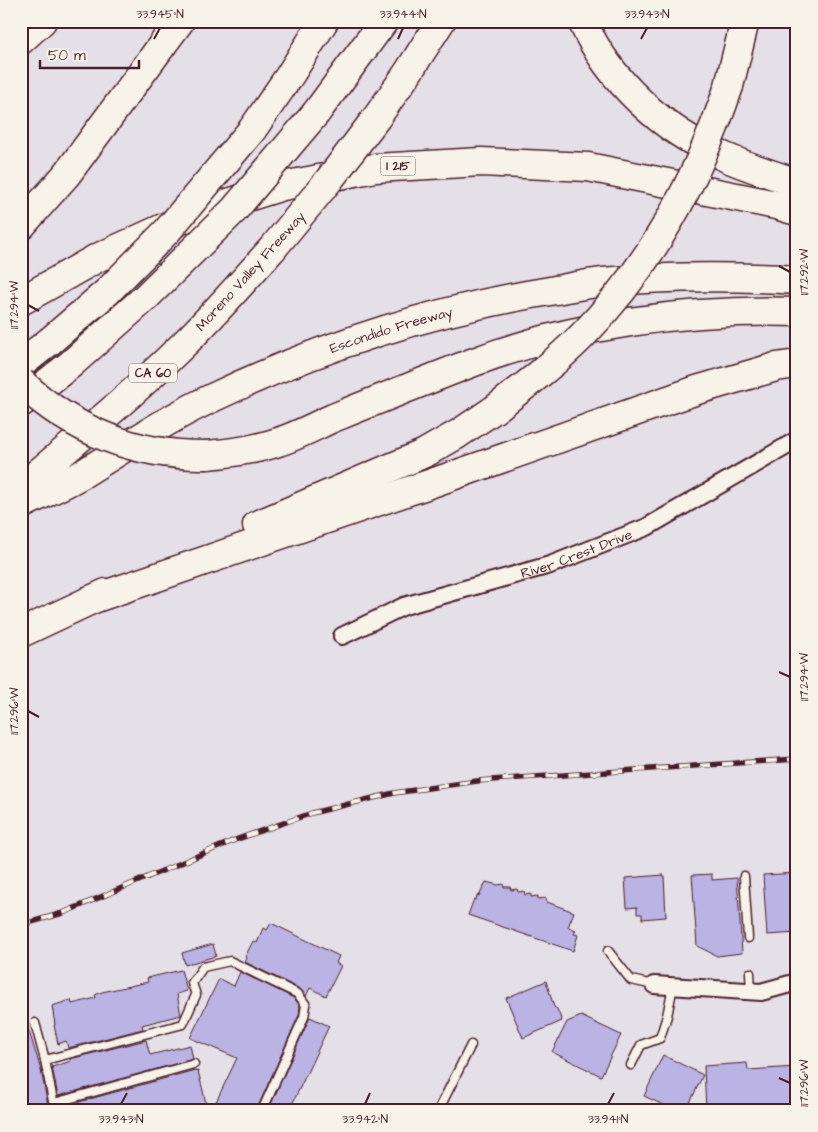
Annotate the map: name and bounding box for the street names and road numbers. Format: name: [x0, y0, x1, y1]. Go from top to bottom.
road number: I 215: [380, 157, 416, 176]
street label: Moreno Valley Freeway: [191, 207, 310, 336]
street label: Escondido Freeway: [327, 302, 455, 359]
road number: CA 60: [129, 363, 177, 382]
street label: River Crest Drive: [518, 525, 636, 584]

